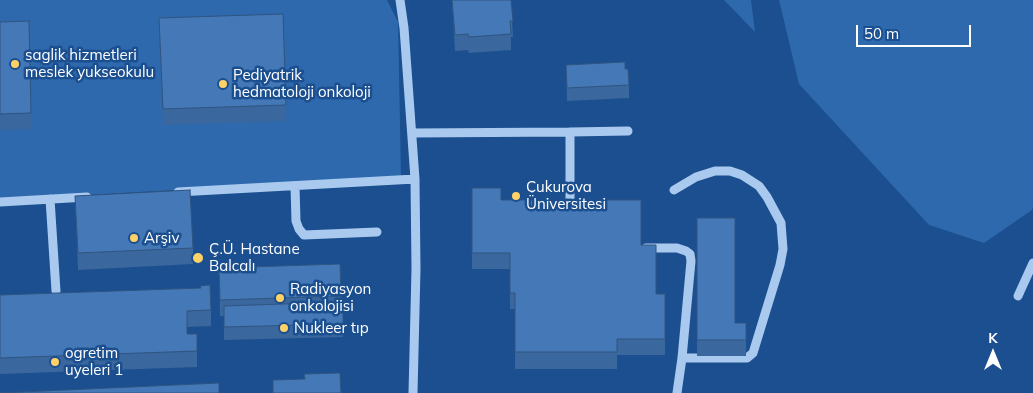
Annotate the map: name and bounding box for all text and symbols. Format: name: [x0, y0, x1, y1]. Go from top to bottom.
scale bar: [858, 15, 973, 47]
text: 50 m: [864, 24, 899, 43]
place label: saglik hizmetleri meslek yukseokulu: [25, 46, 154, 81]
marker: saglik hizmetleri meslek yukseokulu: [9, 58, 21, 70]
place label: Pediyatrik hedmatoloji onkoloji: [233, 66, 371, 101]
marker: Pediyatrik hedmatoloji onkoloji: [217, 78, 229, 90]
place label: Çukurova Üniversitesi: [526, 178, 606, 213]
marker: Çukurova Üniversitesi: [510, 190, 522, 202]
place label: Arşiv: [144, 229, 179, 247]
marker: Arşiv: [128, 232, 140, 244]
place label: Ç.Ü. Hastane Balcalı: [209, 240, 300, 275]
marker: Ç.Ü. Hastane Balcalı: [191, 251, 205, 265]
place label: Radiyasyon onkolojisi: [290, 280, 371, 315]
marker: Radiyasyon onkolojisi: [274, 292, 286, 304]
place label: Nukleer tıp: [294, 319, 369, 337]
marker: Nukleer tıp: [278, 322, 290, 334]
north arrow: [968, 328, 1018, 378]
text: K: [988, 329, 998, 347]
place label: ogretim uyeleri 1: [65, 344, 123, 379]
marker: ogretim uyeleri 1: [49, 356, 61, 368]

